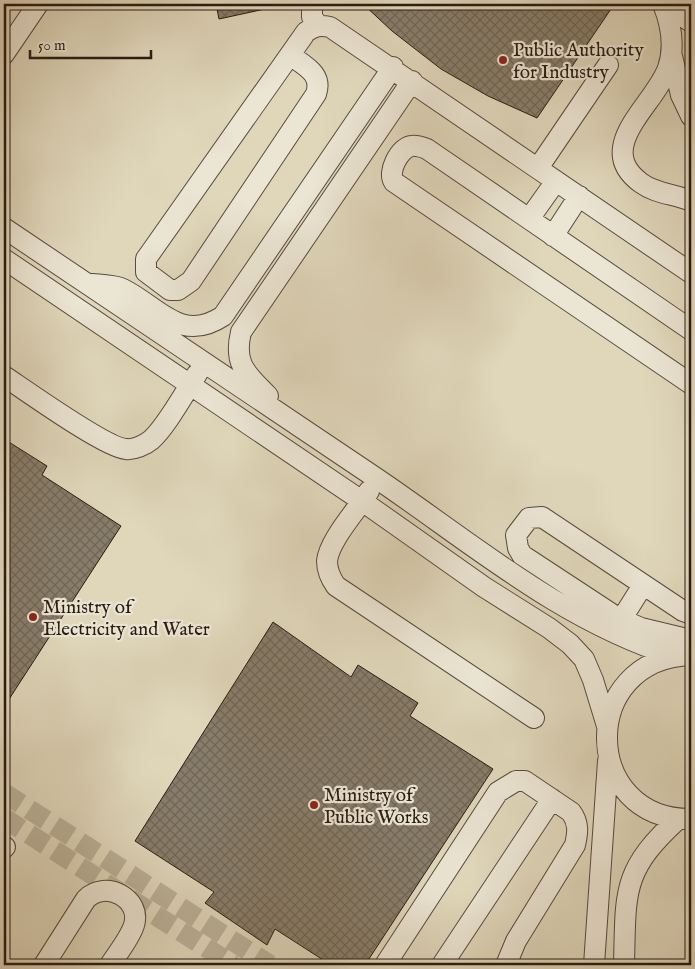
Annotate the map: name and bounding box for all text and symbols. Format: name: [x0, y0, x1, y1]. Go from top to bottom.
scale bar: [30, 28, 151, 60]
text: 50 m: [38, 36, 66, 55]
place label: Public Authority for Industry: [513, 39, 644, 85]
marker: Public Authority for Industry: [497, 54, 509, 66]
place label: Ministry of Electricity and Water: [43, 596, 210, 642]
marker: Ministry of Electricity and Water: [27, 611, 39, 623]
place label: Ministry of Public Works: [324, 784, 428, 830]
marker: Ministry of Public Works: [308, 799, 320, 811]

